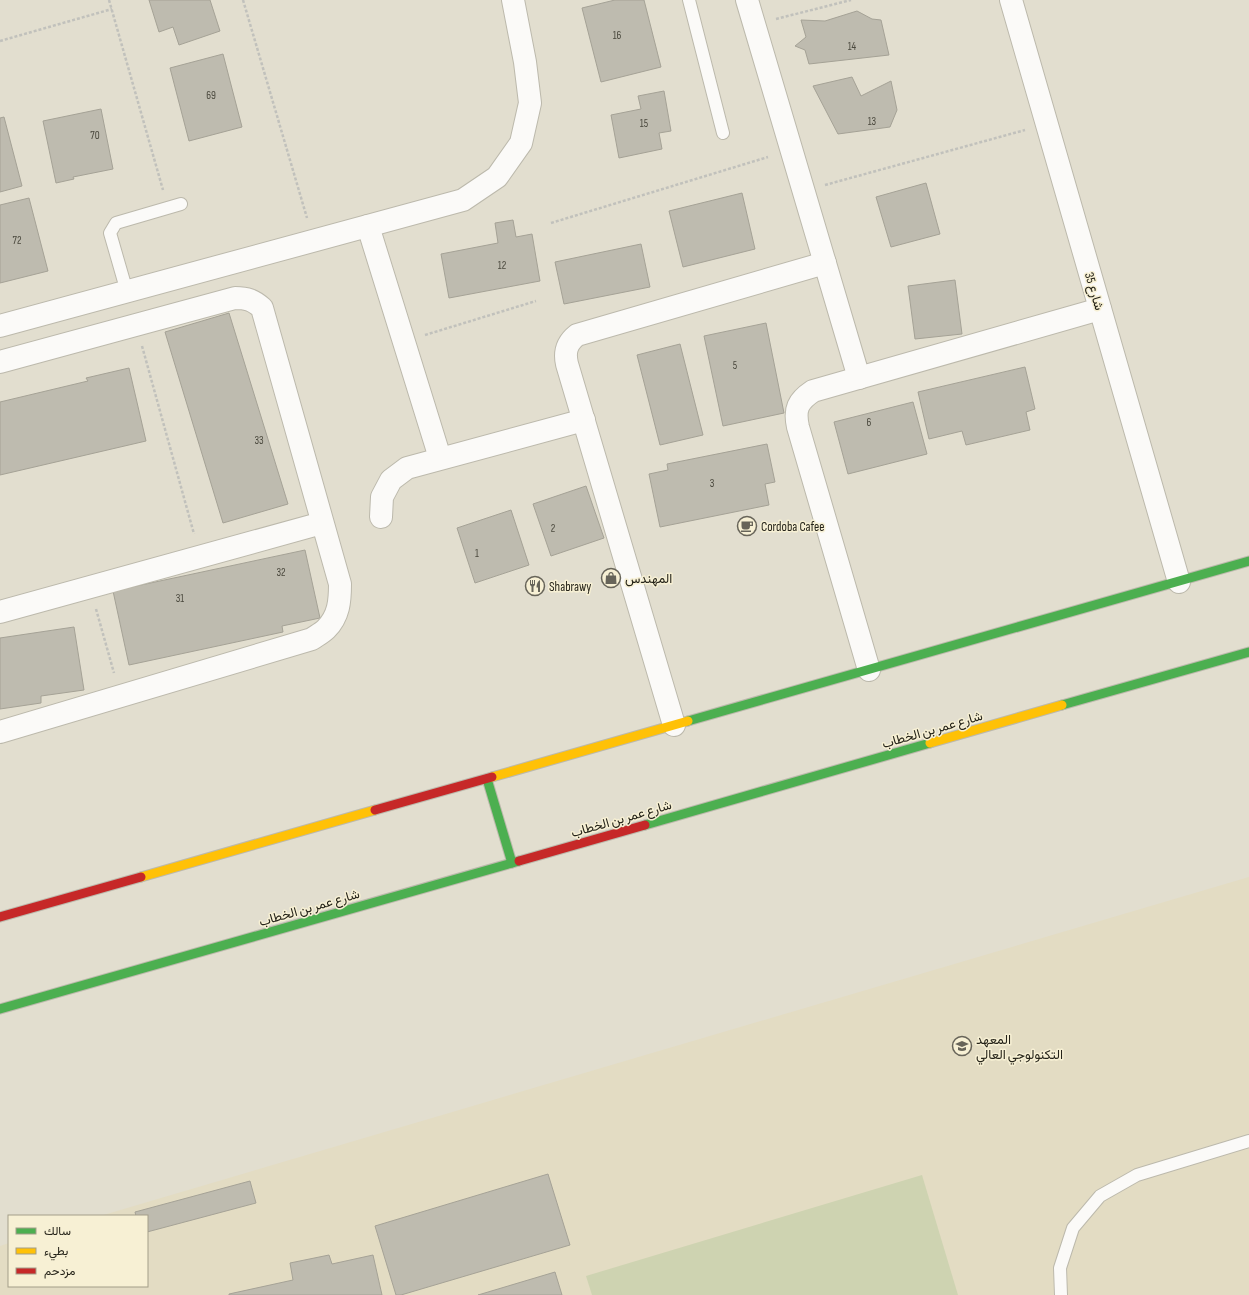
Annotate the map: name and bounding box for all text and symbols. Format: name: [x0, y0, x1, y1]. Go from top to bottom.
house number: 16: [613, 29, 622, 42]
house number: 14: [848, 40, 857, 53]
house number: 69: [206, 89, 216, 102]
house number: 13: [868, 115, 877, 128]
house number: 15: [640, 117, 648, 130]
house number: 70: [90, 129, 100, 142]
house number: 72: [13, 234, 22, 247]
house number: 12: [498, 259, 507, 272]
street label: شارع 35: [1080, 270, 1107, 312]
house number: 5: [733, 359, 737, 372]
house number: 6: [867, 416, 872, 429]
house number: 33: [254, 434, 264, 447]
house number: 3: [710, 477, 715, 490]
cafe icon: Cordoba Cafee: [736, 515, 758, 537]
place label: Cordoba Cafee: [761, 519, 824, 535]
house number: 2: [551, 522, 556, 535]
house number: 1: [475, 547, 479, 560]
house number: 32: [276, 566, 286, 579]
shop icon: المهندس: [600, 567, 622, 589]
place label: المهندس: [625, 571, 672, 587]
restaurant icon: Shabrawy: [524, 575, 546, 597]
place label: Shabrawy: [549, 579, 591, 595]
house number: 31: [176, 592, 184, 605]
street label: شارع عمر بن الخطاب: [880, 708, 985, 753]
street label: شارع عمر بن الخطاب: [569, 797, 674, 842]
street label: شارع عمر بن الخطاب: [257, 886, 362, 931]
place label: المعهد التكنولوجي العالي: [976, 1032, 1063, 1065]
school or university icon: المعهد التكنولوجي العالي: [951, 1035, 973, 1057]
legend: [8, 1215, 148, 1287]
text: سالك: [44, 1224, 71, 1239]
text: بطيء: [44, 1244, 68, 1261]
text: مزدحم: [44, 1264, 75, 1279]

